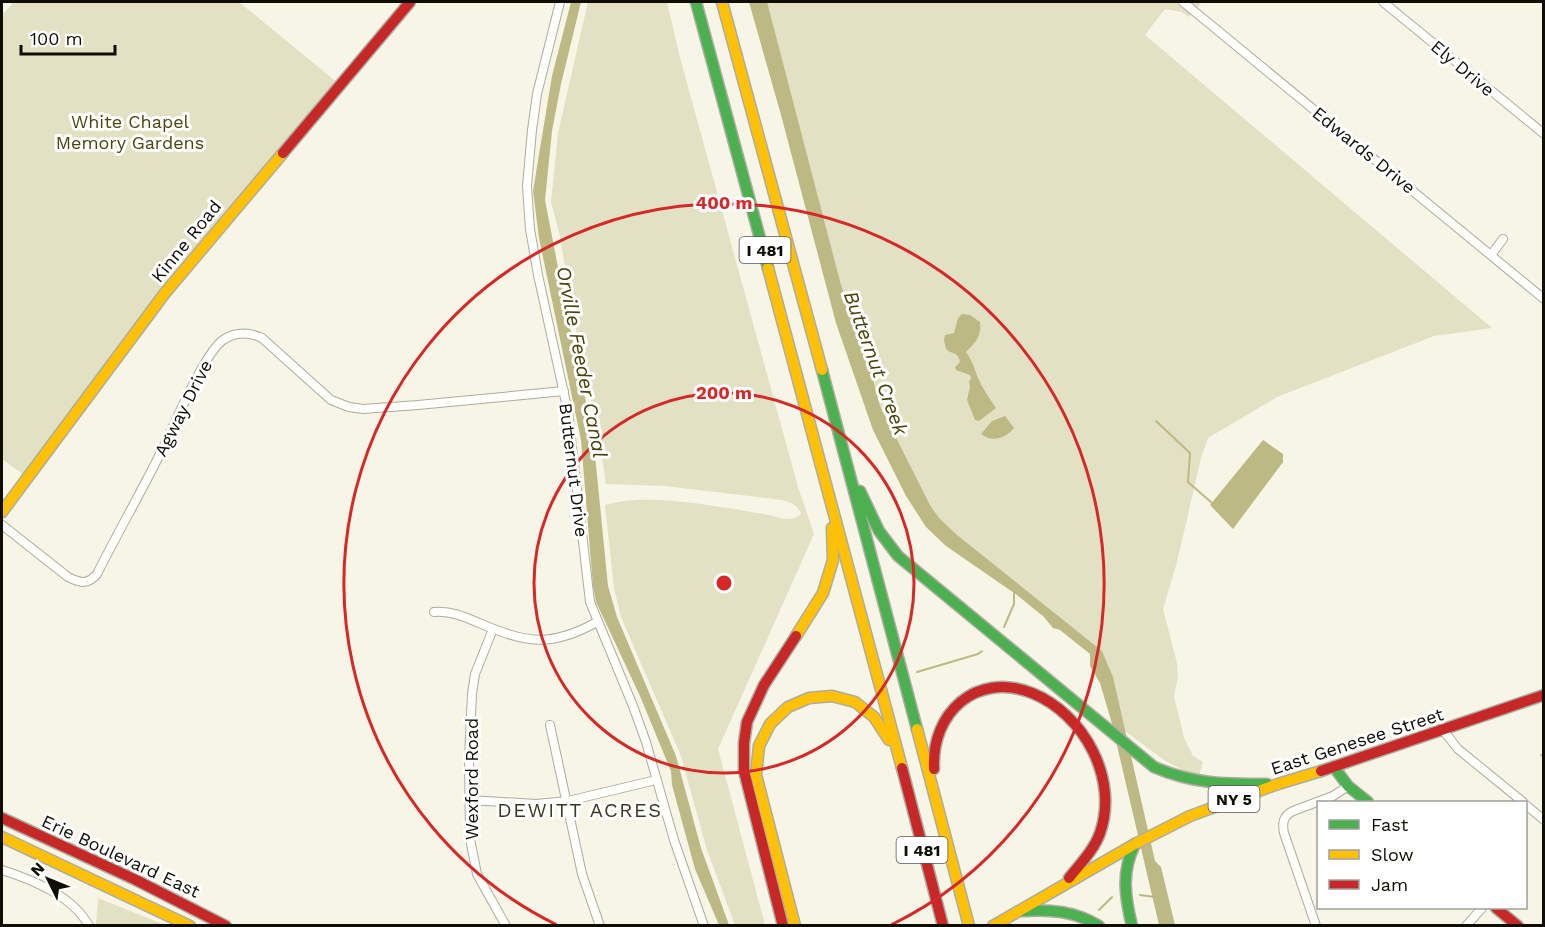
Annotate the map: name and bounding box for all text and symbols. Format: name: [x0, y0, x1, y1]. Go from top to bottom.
scale bar: [21, 18, 116, 56]
text: 100 m: [30, 28, 83, 49]
street label: Ely Drive: [1427, 35, 1499, 101]
street label: Edwards Drive: [1308, 102, 1420, 198]
park label: White Chapel Memory Gardens: [56, 111, 204, 153]
text: 400 m: [696, 192, 752, 213]
street label: Kinne Road: [147, 196, 225, 286]
road number: I 481: [740, 237, 790, 263]
water label: Orville Feeder Canal: [552, 264, 612, 460]
water label: Butternut Creek: [839, 287, 914, 440]
street label: Agway Drive: [150, 356, 216, 460]
text: 200 m: [696, 382, 752, 403]
street label: Butternut Drive: [555, 402, 593, 538]
centre of rings: [714, 573, 734, 593]
street label: East Genesee Street: [1268, 703, 1446, 779]
street label: Wexford Road: [461, 718, 482, 840]
road number: NY 5: [1208, 786, 1260, 812]
district label: DEWITT ACRES: [497, 798, 663, 822]
legend: [1317, 801, 1527, 909]
street label: Erie Boulevard East: [39, 810, 204, 902]
text: Fast: [1371, 814, 1409, 835]
road number: I 481: [896, 837, 948, 863]
text: Slow: [1371, 844, 1414, 865]
north arrow: [18, 849, 78, 909]
text: N: [26, 858, 48, 880]
text: Jam: [1371, 874, 1408, 895]

